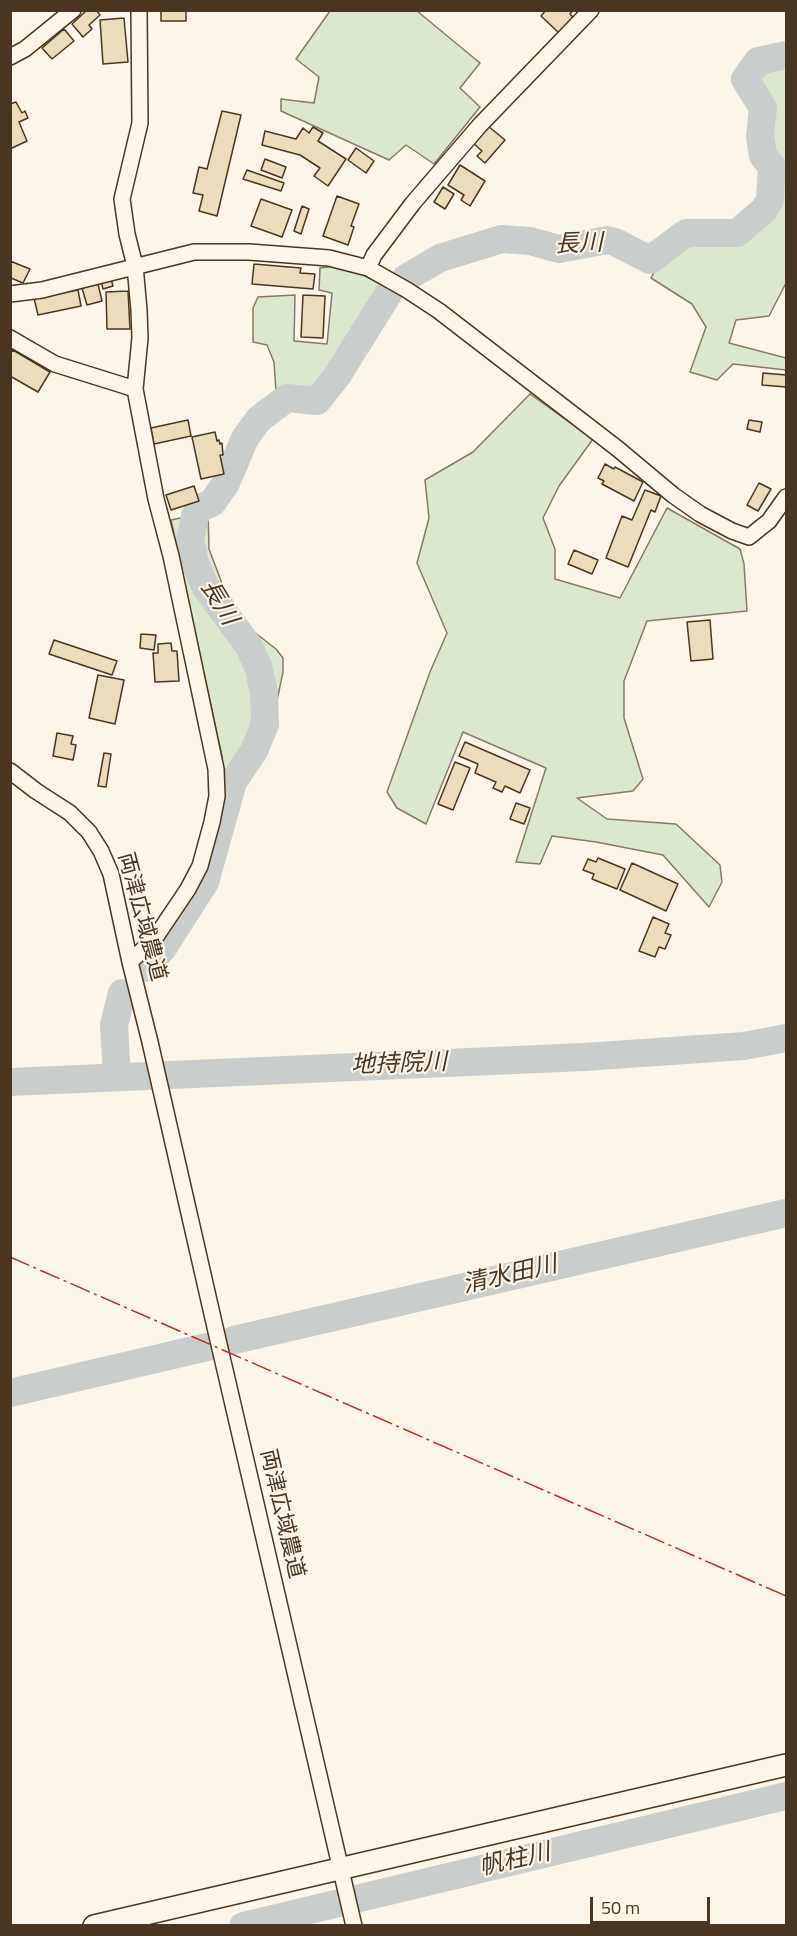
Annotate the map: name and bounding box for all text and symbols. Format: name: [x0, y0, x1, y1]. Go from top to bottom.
water label: 長川: [555, 230, 603, 260]
water label: 長川: [193, 575, 243, 631]
street label: 両津広域農道: [111, 850, 171, 984]
water label: 地持院川: [351, 1049, 447, 1081]
water label: 清水田川: [460, 1251, 560, 1301]
street label: 両津広域農道: [253, 1447, 309, 1581]
water label: 帆柱川: [477, 1839, 553, 1883]
scale bar: [593, 1885, 713, 1923]
text: 50 m: [601, 1894, 640, 1921]

